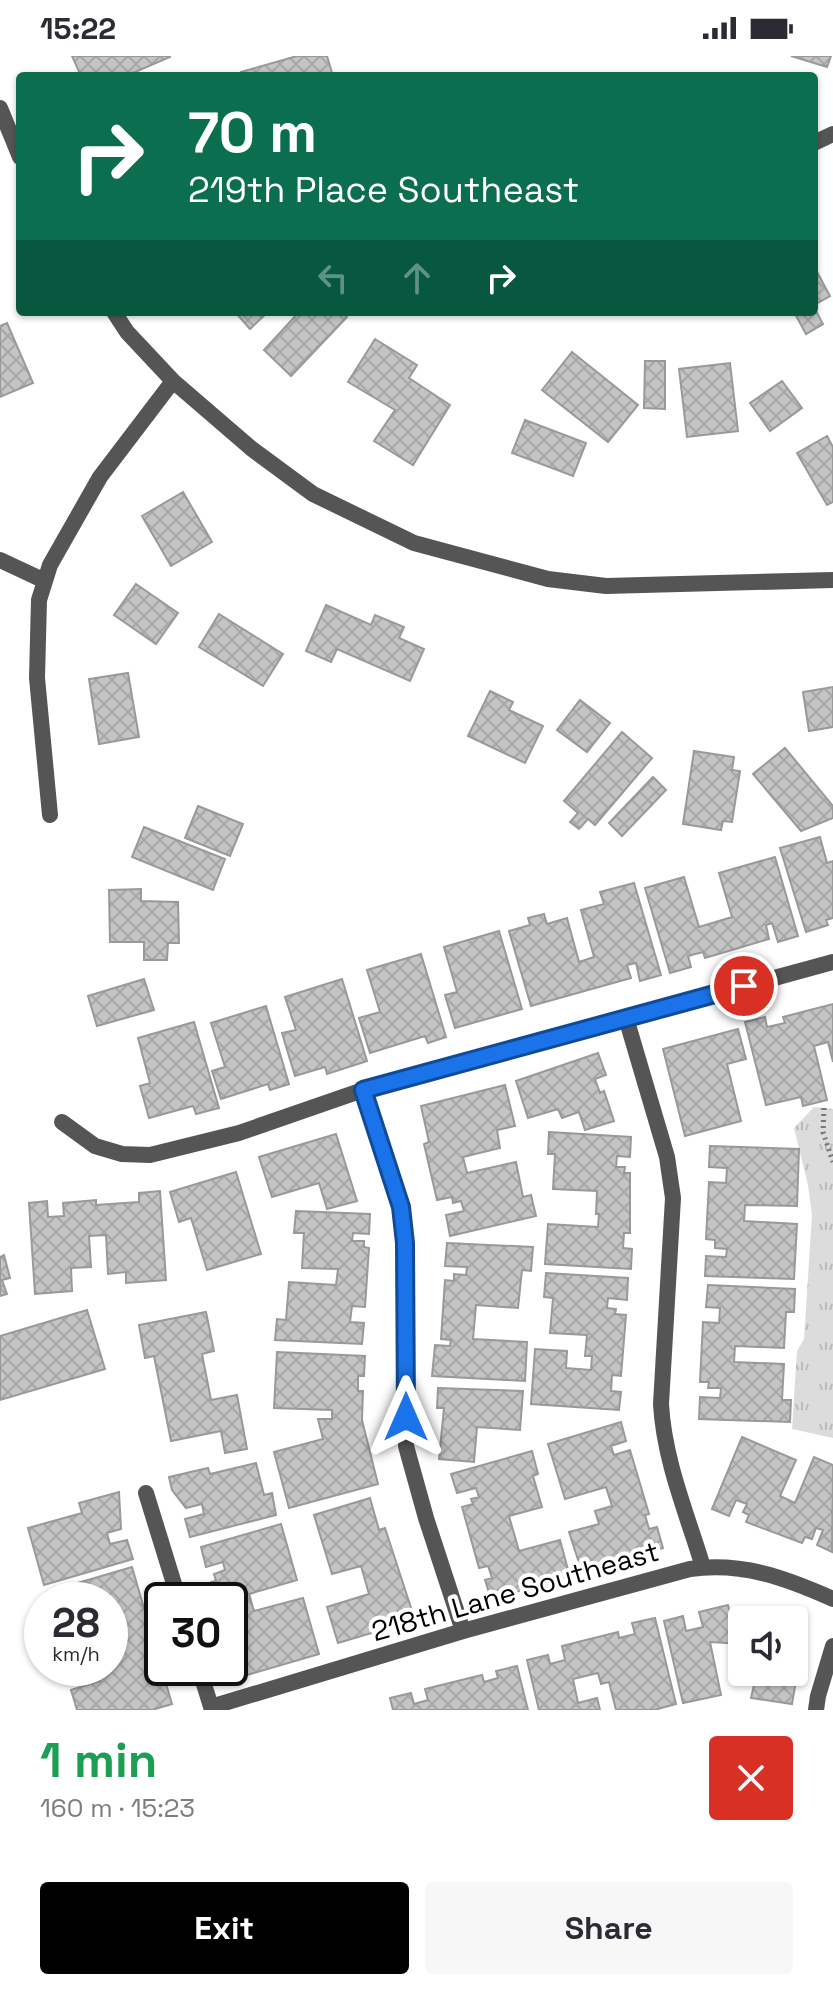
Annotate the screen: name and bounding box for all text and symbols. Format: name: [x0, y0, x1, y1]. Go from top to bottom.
text: 15:22: [40, 9, 116, 48]
text: 70 m: [188, 97, 317, 168]
icon: right: [56, 104, 160, 208]
text: 219th Place Southeast: [188, 167, 579, 213]
icon: left: [311, 256, 355, 300]
icon: ahead: [395, 256, 439, 300]
icon: right: [479, 256, 523, 300]
pin: [710, 952, 778, 1020]
icon: arrive: [722, 964, 766, 1008]
position arrow: [364, 1375, 448, 1459]
street label: 218th Lane Southeast: [367, 1533, 663, 1649]
speed limit sign: 30: [144, 1582, 248, 1686]
text: 28: [52, 1598, 100, 1649]
map controls: [728, 1606, 808, 1686]
button: sound: [728, 1606, 808, 1686]
text: km/h: [52, 1641, 100, 1667]
text: 1 min: [40, 1730, 157, 1791]
button: close: [709, 1736, 793, 1820]
text: 160 m · 15:23: [40, 1791, 195, 1825]
button: Exit: [40, 1882, 409, 1974]
button: Share: [425, 1882, 793, 1974]

